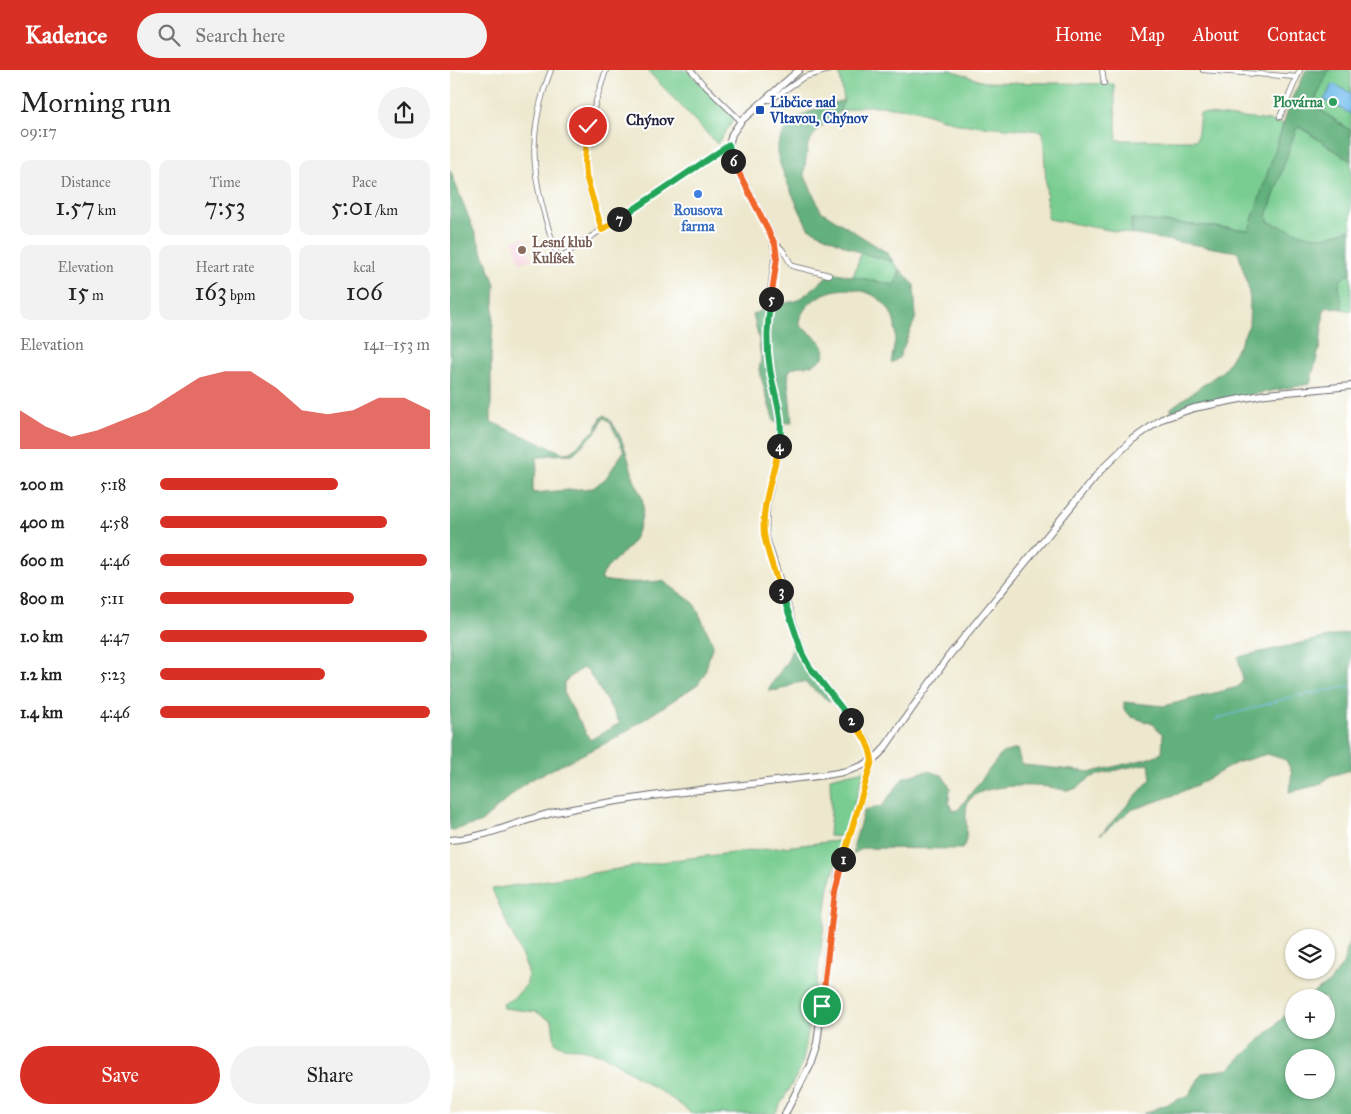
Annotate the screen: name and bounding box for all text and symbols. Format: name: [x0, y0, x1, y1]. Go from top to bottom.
search box: [137, 13, 487, 58]
text: Kadence: [25, 20, 107, 50]
icon: search: [155, 21, 183, 49]
text: Search here: [195, 24, 285, 47]
text: Home: [1055, 24, 1102, 46]
text: Map: [1130, 24, 1165, 46]
text: About: [1193, 24, 1239, 46]
text: Contact: [1267, 24, 1326, 46]
text: Morning run: [20, 85, 171, 120]
button: share: [378, 87, 430, 139]
place label: Libčice nad Vltavou, Chýnov: [769, 94, 869, 128]
place label: Plovárna: [1273, 94, 1324, 111]
marker: Plovárna: [1327, 96, 1339, 108]
marker: Libčice nad Vltavou, Chýnov: [754, 104, 766, 116]
pin: [567, 105, 609, 147]
district label: Chýnov: [626, 111, 675, 130]
icon: check: [574, 112, 602, 140]
text: 09:17: [20, 122, 57, 141]
pin: 6: [720, 148, 746, 174]
text: 6: [730, 153, 737, 170]
text: Distance: [61, 174, 111, 191]
text: Time: [209, 174, 240, 191]
text: Pace: [352, 174, 377, 191]
marker: Rousova farma: [692, 188, 704, 200]
text: 1.57: [55, 191, 95, 222]
text: 7:53: [204, 191, 246, 222]
text: 5:01: [331, 191, 373, 222]
text: km: [95, 202, 116, 219]
text: /km: [373, 202, 398, 219]
place label: Rousova farma: [673, 202, 724, 235]
pin: 7: [606, 206, 632, 232]
text: 7: [616, 211, 623, 228]
place label: Lesní klub Kulíšek: [532, 234, 592, 267]
marker: Lesní klub Kulíšek: [516, 244, 528, 256]
text: Elevation: [58, 259, 113, 276]
text: Heart rate: [196, 259, 254, 276]
text: kcal: [353, 259, 375, 276]
text: 15: [68, 276, 89, 307]
text: 163: [194, 276, 227, 307]
text: 106: [346, 276, 383, 307]
pin: 5: [758, 286, 784, 312]
text: m: [89, 287, 104, 304]
text: bpm: [227, 287, 256, 304]
text: 5: [768, 291, 775, 308]
text: Elevation: [20, 335, 84, 354]
text: 141–153 m: [363, 335, 430, 354]
pin: 4: [766, 434, 792, 458]
text: 4: [776, 438, 783, 455]
text: 200 m: [20, 475, 63, 494]
text: 5:18: [100, 475, 126, 494]
text: 400 m: [20, 513, 64, 532]
text: 4:58: [100, 513, 129, 532]
text: 600 m: [20, 551, 64, 570]
text: 4:46: [100, 551, 130, 570]
pin: 3: [768, 578, 794, 604]
text: 3: [779, 583, 784, 600]
text: 800 m: [20, 589, 64, 608]
text: 5:11: [100, 589, 124, 608]
text: 1.0 km: [20, 627, 63, 646]
text: 4:47: [100, 627, 130, 646]
text: 1.2 km: [20, 665, 62, 684]
text: 5:23: [100, 665, 126, 684]
text: 1.4 km: [20, 703, 63, 722]
text: 4:46: [100, 703, 130, 722]
pin: 2: [838, 708, 864, 732]
text: 2: [848, 712, 855, 729]
pin: 1: [830, 846, 856, 872]
text: 1: [841, 851, 846, 868]
map controls: [1285, 929, 1335, 1099]
button: layers: [1285, 929, 1335, 979]
pin: [801, 985, 843, 1027]
button: +: [1285, 989, 1335, 1039]
icon: arrive: [808, 992, 836, 1020]
button: Save: [20, 1046, 220, 1104]
button: Share: [230, 1046, 430, 1104]
button: −: [1285, 1049, 1335, 1099]

